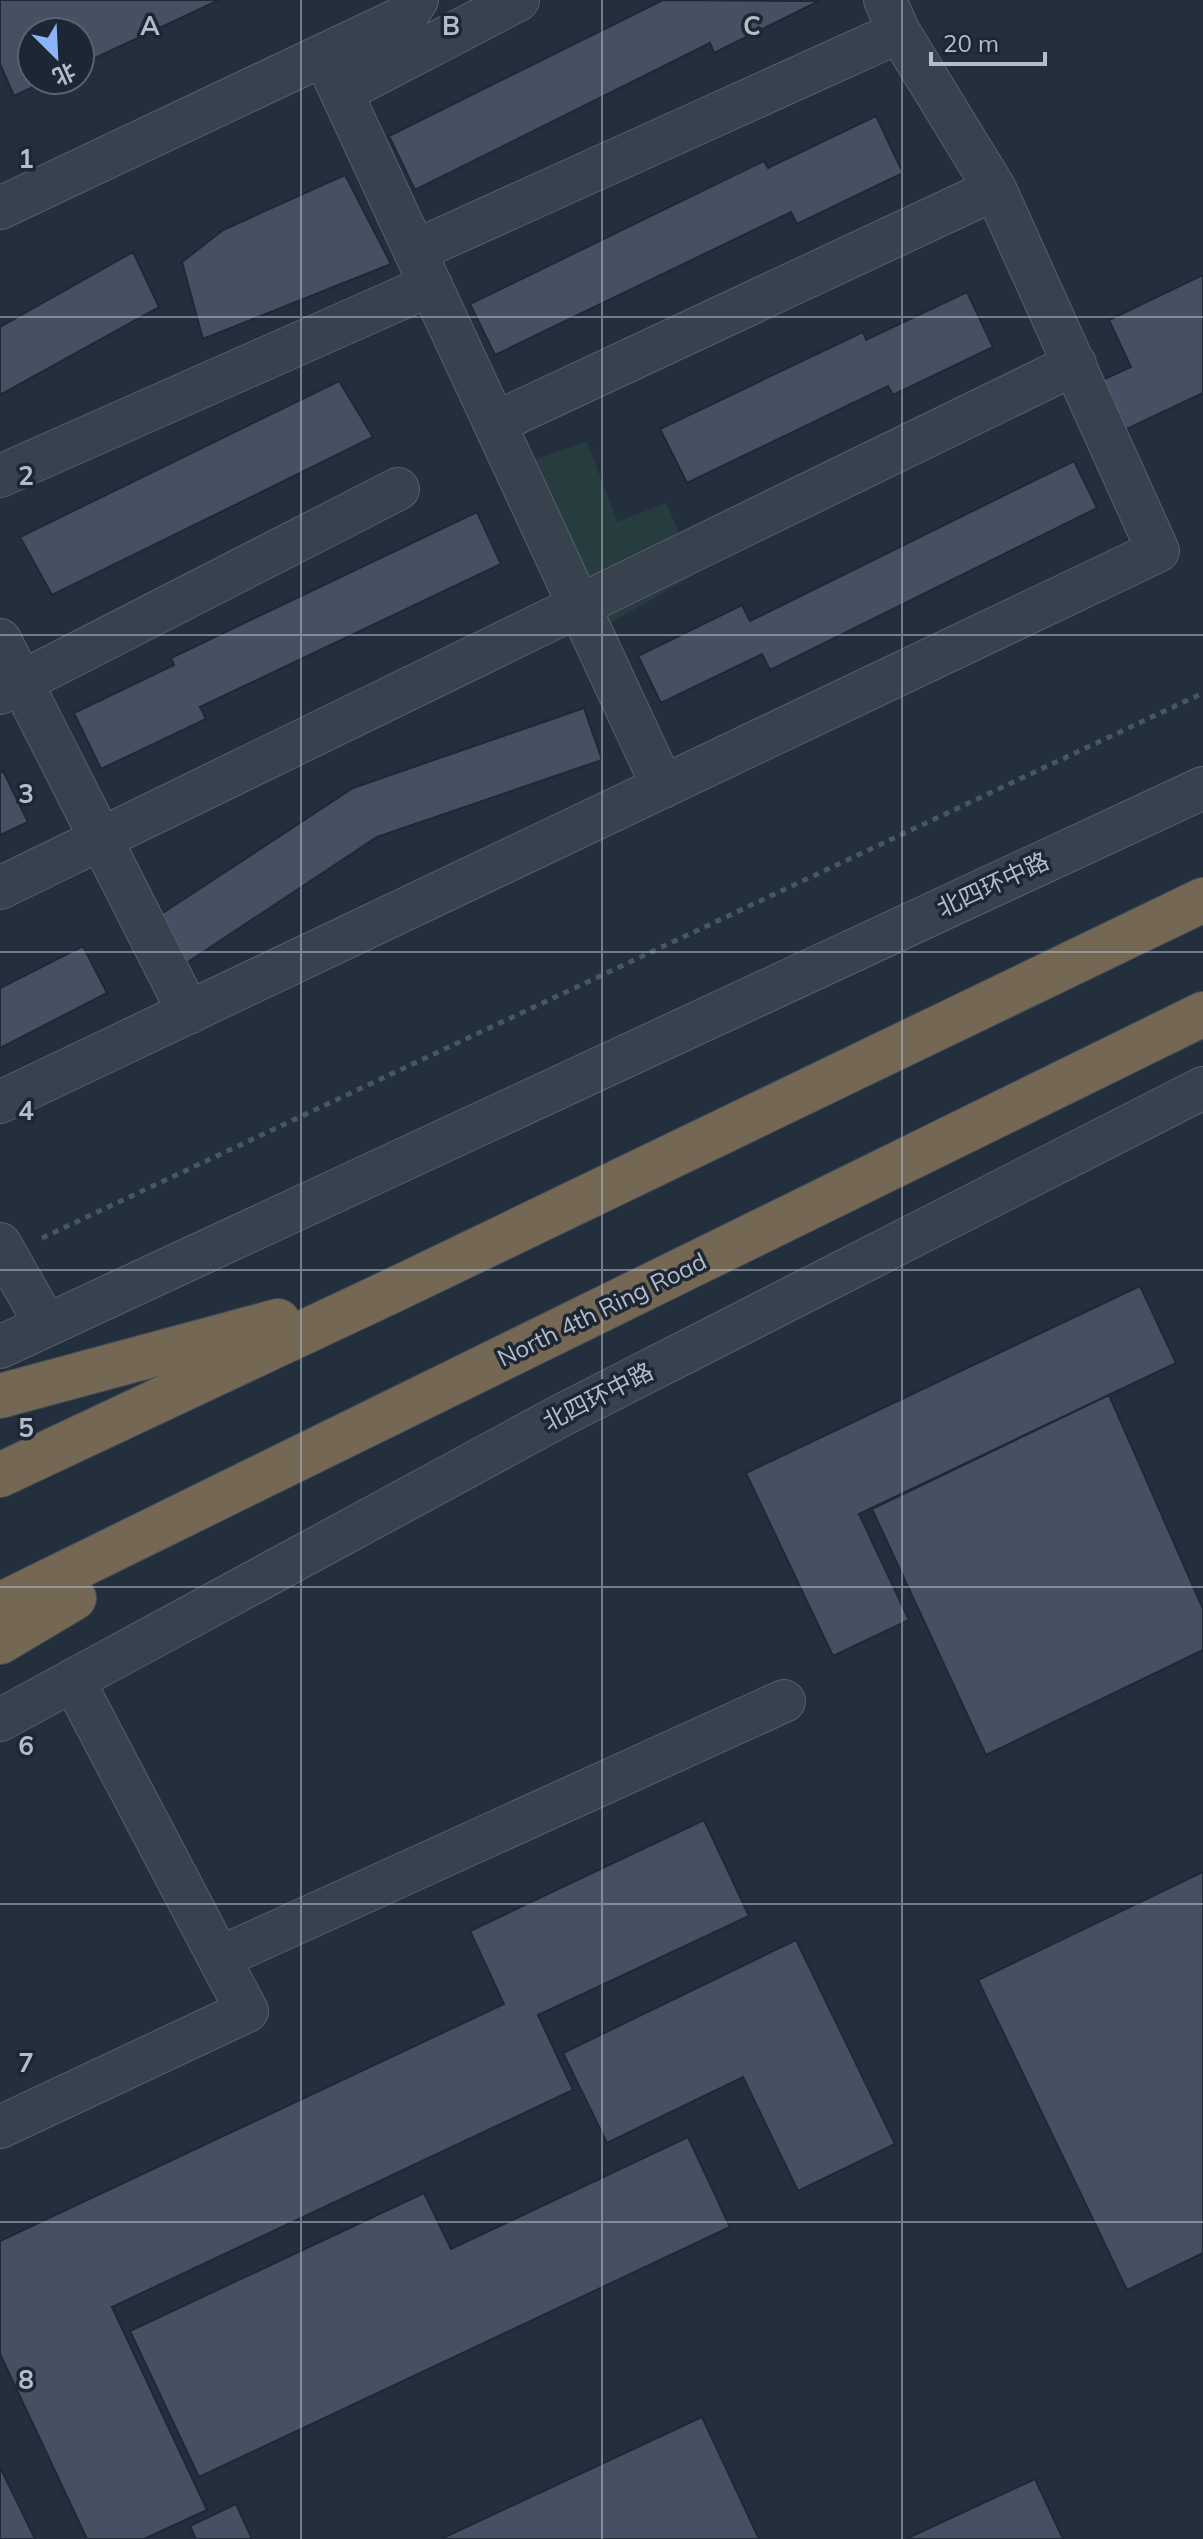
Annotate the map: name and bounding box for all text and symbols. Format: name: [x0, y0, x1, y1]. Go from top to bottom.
text: A: [140, 9, 160, 42]
text: B: [442, 9, 460, 42]
text: C: [743, 9, 761, 42]
north arrow: [16, 16, 96, 96]
scale bar: [931, 16, 1045, 66]
text: 20 m: [943, 28, 999, 58]
text: 北: [48, 57, 80, 92]
text: 1: [18, 142, 34, 175]
text: 2: [18, 459, 34, 492]
text: 3: [18, 777, 34, 810]
street label: 北四环中路: [932, 845, 1053, 923]
text: 4: [18, 1094, 34, 1127]
street label: North 4th Ring Road: [492, 1245, 711, 1373]
street label: 北四环中路: [537, 1356, 658, 1437]
text: 5: [18, 1411, 34, 1444]
text: 6: [18, 1729, 34, 1762]
text: 7: [18, 2046, 34, 2079]
text: 8: [18, 2363, 34, 2396]

